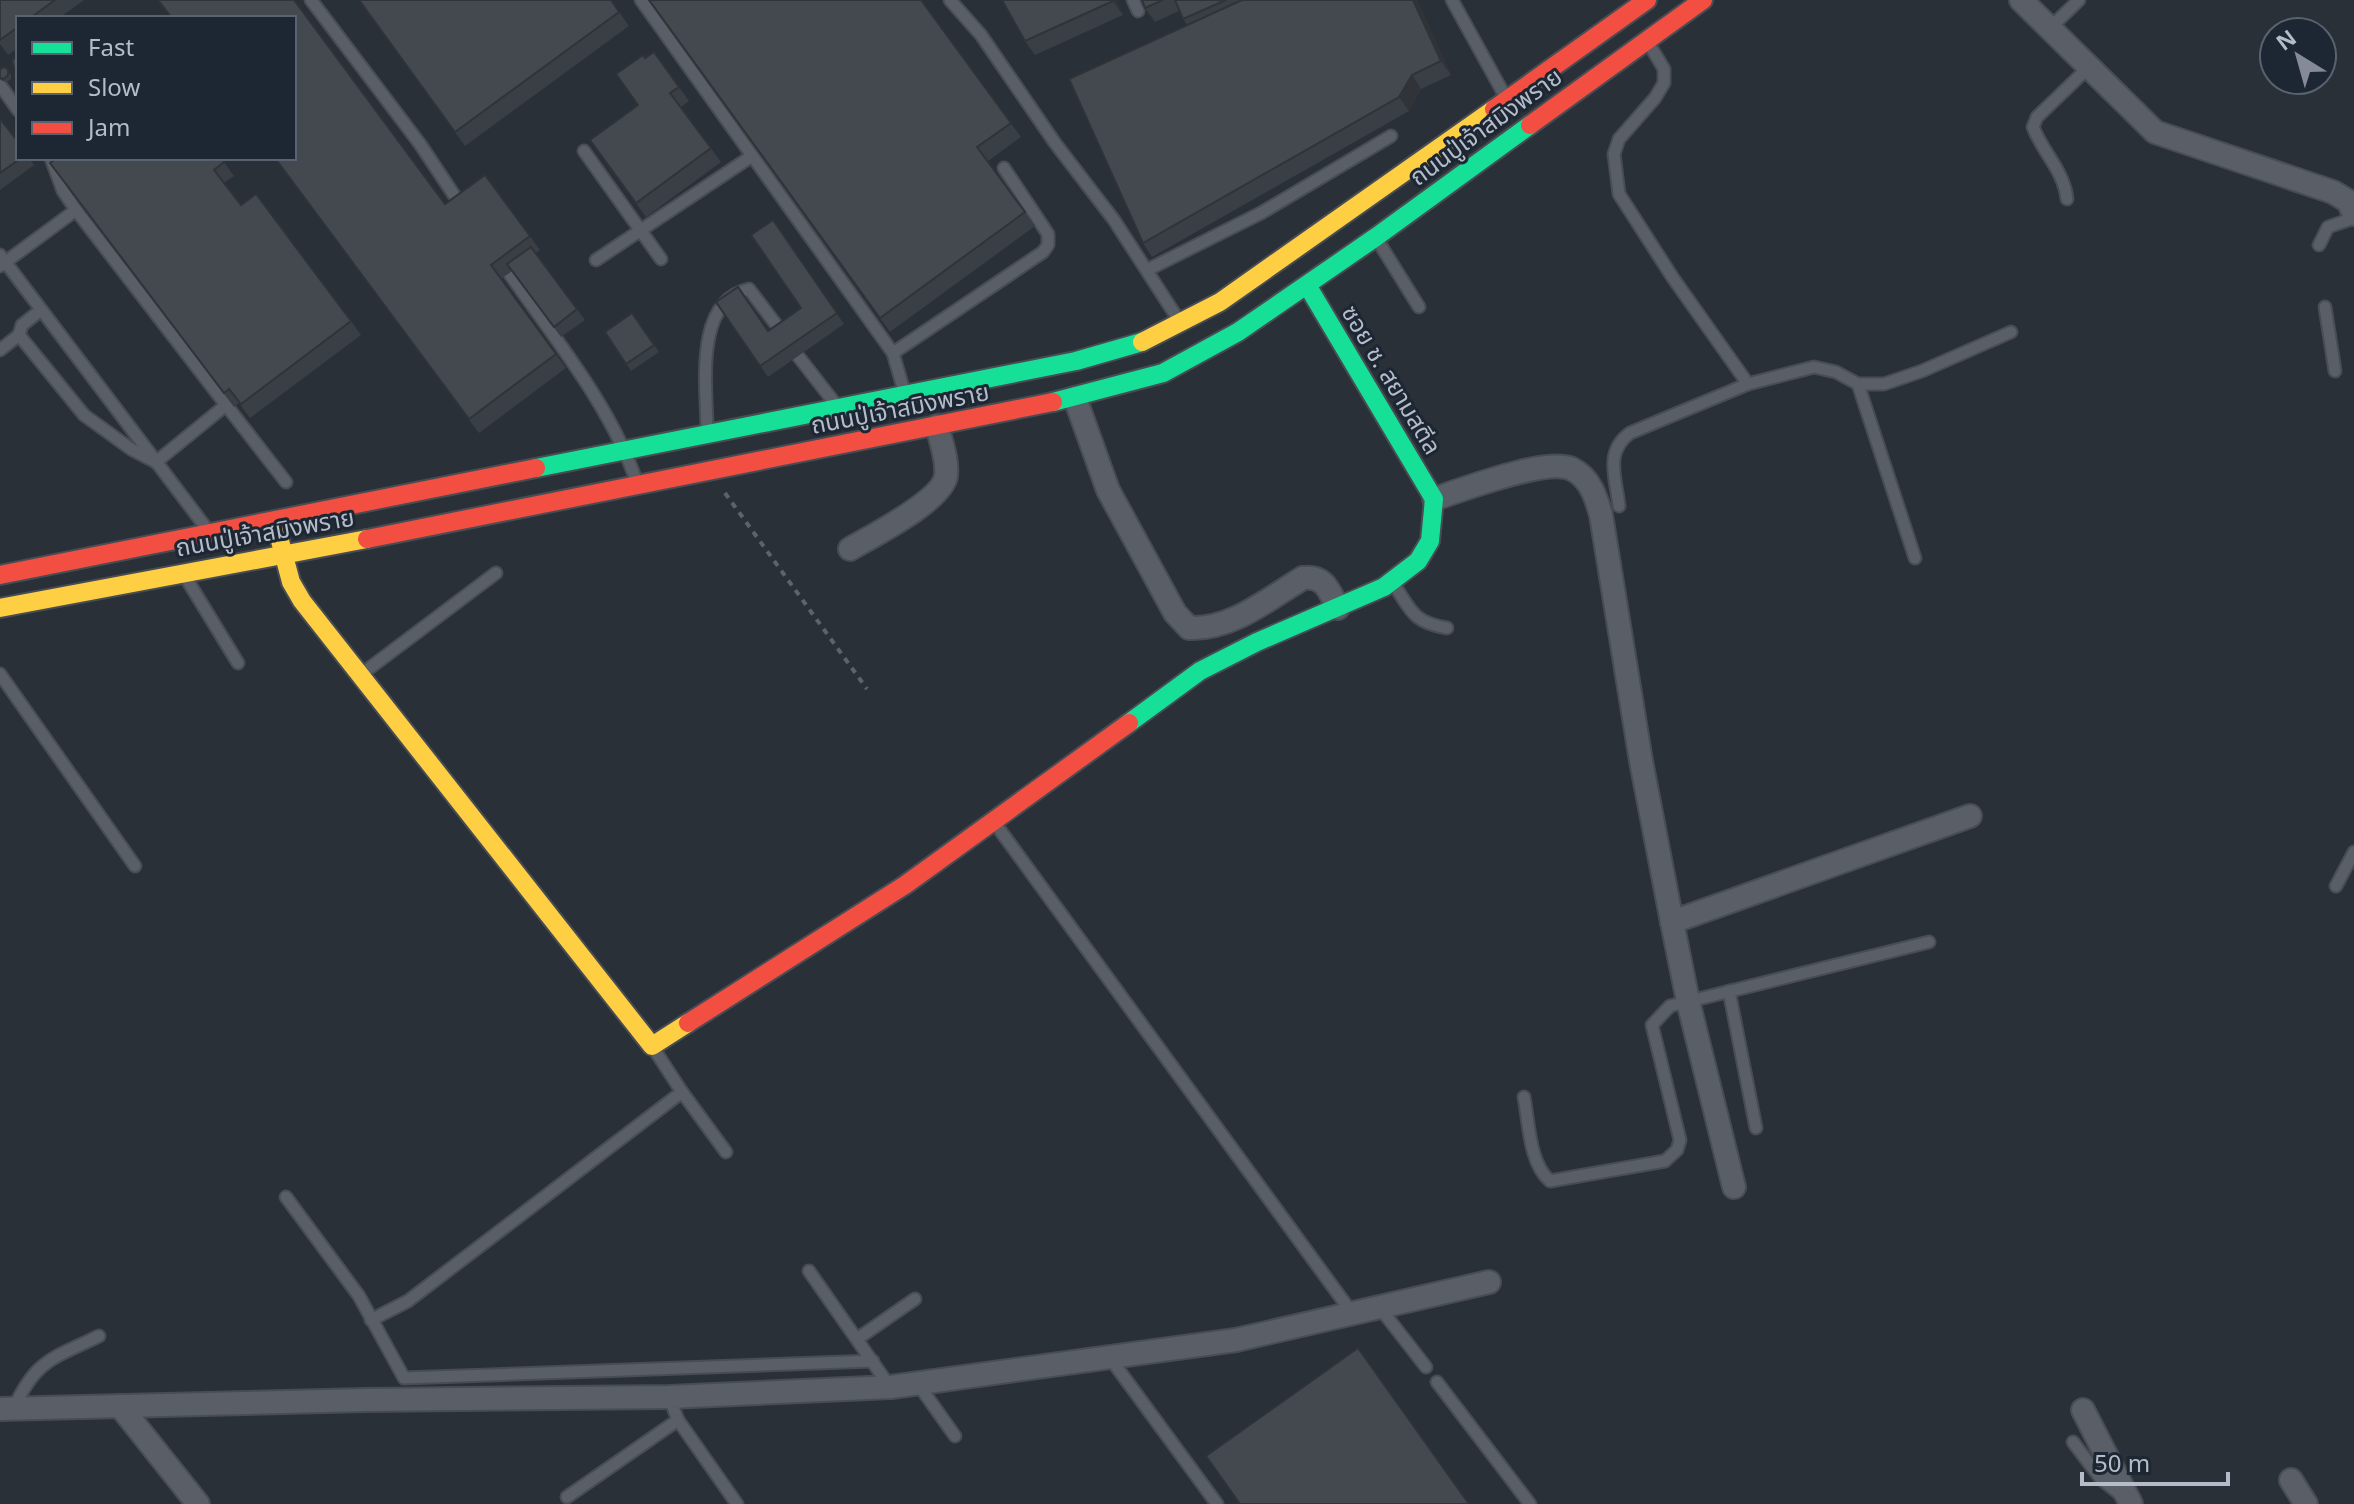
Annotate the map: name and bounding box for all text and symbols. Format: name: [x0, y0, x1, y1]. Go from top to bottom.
legend: [16, 16, 296, 160]
north arrow: [2258, 16, 2338, 96]
text: N: [2269, 22, 2302, 57]
text: Fast: [88, 30, 134, 63]
street label: ถนนปู่เจ้าสมิงพราย: [1402, 59, 1568, 192]
text: Slow: [88, 70, 140, 103]
text: Jam: [86, 110, 130, 143]
street label: ซอย ช. สยามสตีล: [1335, 298, 1450, 460]
street label: ถนนปู่เจ้าสมิงพราย: [808, 374, 992, 441]
street label: ถนนปู่เจ้าสมิงพราย: [173, 500, 357, 563]
scale bar: [2082, 1436, 2228, 1486]
text: 50 m: [2094, 1446, 2150, 1479]

